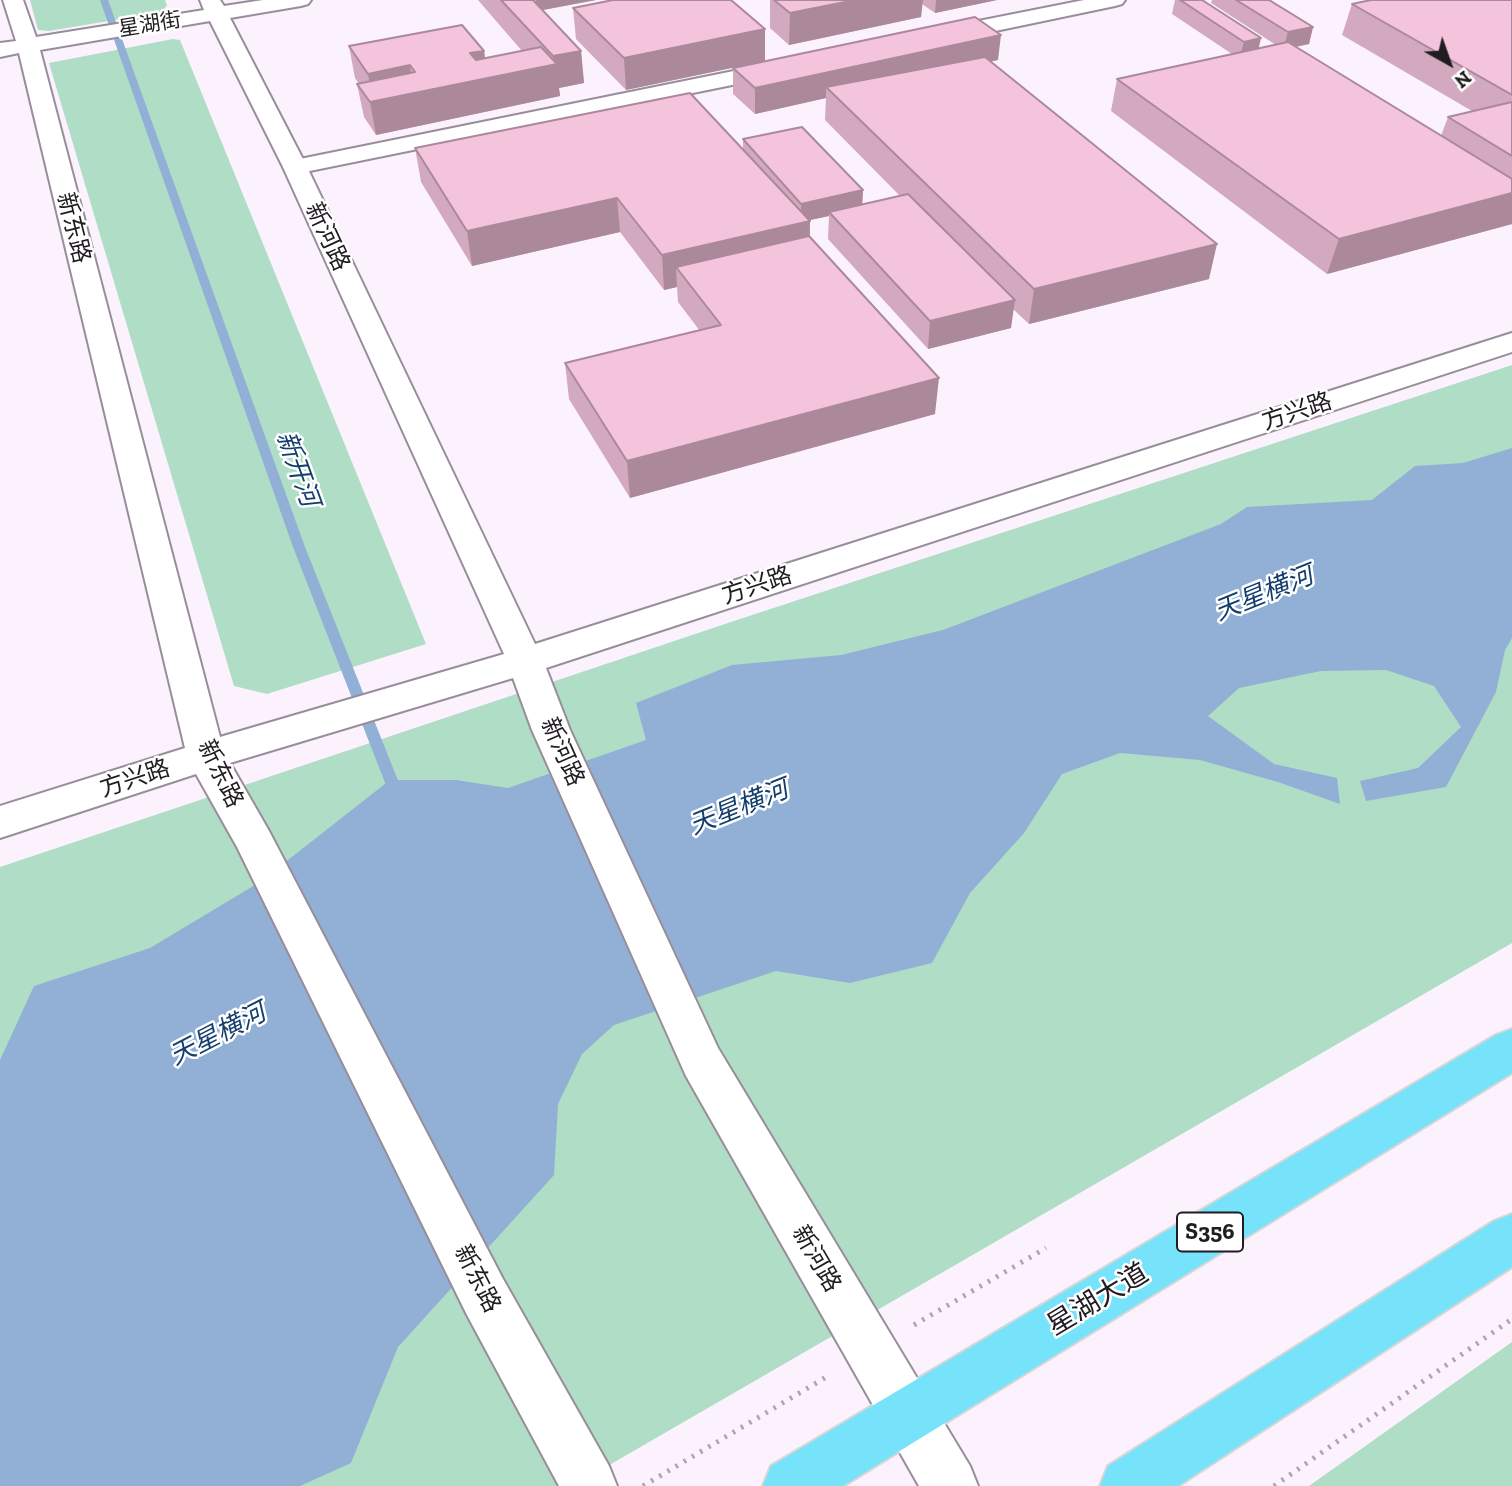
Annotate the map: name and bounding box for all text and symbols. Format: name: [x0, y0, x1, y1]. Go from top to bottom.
street label: 星湖街: [117, 8, 183, 42]
north arrow: [1414, 28, 1484, 98]
text: N: [1450, 66, 1476, 93]
street label: 新东路: [50, 190, 96, 266]
street label: 新河路: [299, 198, 355, 276]
street label: 方兴路: [1258, 387, 1336, 437]
water label: 新开河: [269, 427, 325, 511]
water label: 天星横河: [1210, 560, 1318, 628]
street label: 方兴路: [718, 561, 796, 611]
street label: 新河路: [534, 713, 590, 791]
street label: 新东路: [191, 735, 249, 813]
street label: 方兴路: [96, 754, 174, 804]
water label: 天星横河: [685, 774, 793, 842]
water label: 天星横河: [165, 997, 271, 1073]
road number: S356: [1177, 1212, 1243, 1252]
street label: 新河路: [786, 1221, 846, 1297]
street label: 新东路: [448, 1240, 506, 1318]
street label: 星湖大道: [1041, 1257, 1155, 1343]

